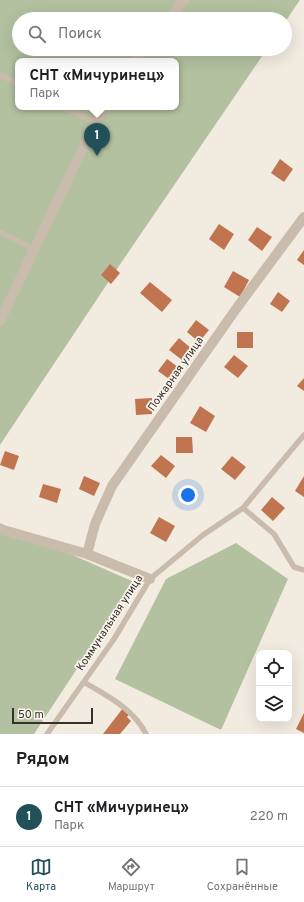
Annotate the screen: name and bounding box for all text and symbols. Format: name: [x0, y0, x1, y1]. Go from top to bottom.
search box: [12, 12, 292, 56]
icon: search: [26, 23, 48, 45]
text: Поиск: [58, 25, 102, 44]
popup: [15, 58, 179, 110]
text: СНТ «Мичуринец»: [30, 67, 164, 86]
text: Парк: [30, 86, 60, 102]
pin: 1: [84, 123, 110, 156]
street label: Пожарная улица: [145, 334, 207, 414]
your location: [178, 485, 198, 505]
street label: Коммунальная улица: [74, 572, 146, 674]
map controls: [256, 650, 292, 722]
button: locate: [256, 650, 292, 686]
button: layers: [256, 686, 292, 722]
scale bar: [12, 706, 93, 725]
text: 50 m: [18, 708, 44, 722]
text: Рядом: [16, 749, 69, 771]
text: СНТ «Мичуринец»: [54, 799, 189, 818]
text: 1: [26, 809, 32, 825]
text: 220 m: [250, 809, 288, 825]
text: Парк: [54, 818, 84, 834]
tab: Карта: [26, 856, 56, 894]
tab: Маршрут: [108, 856, 155, 894]
tab: Сохранённые: [207, 856, 278, 894]

